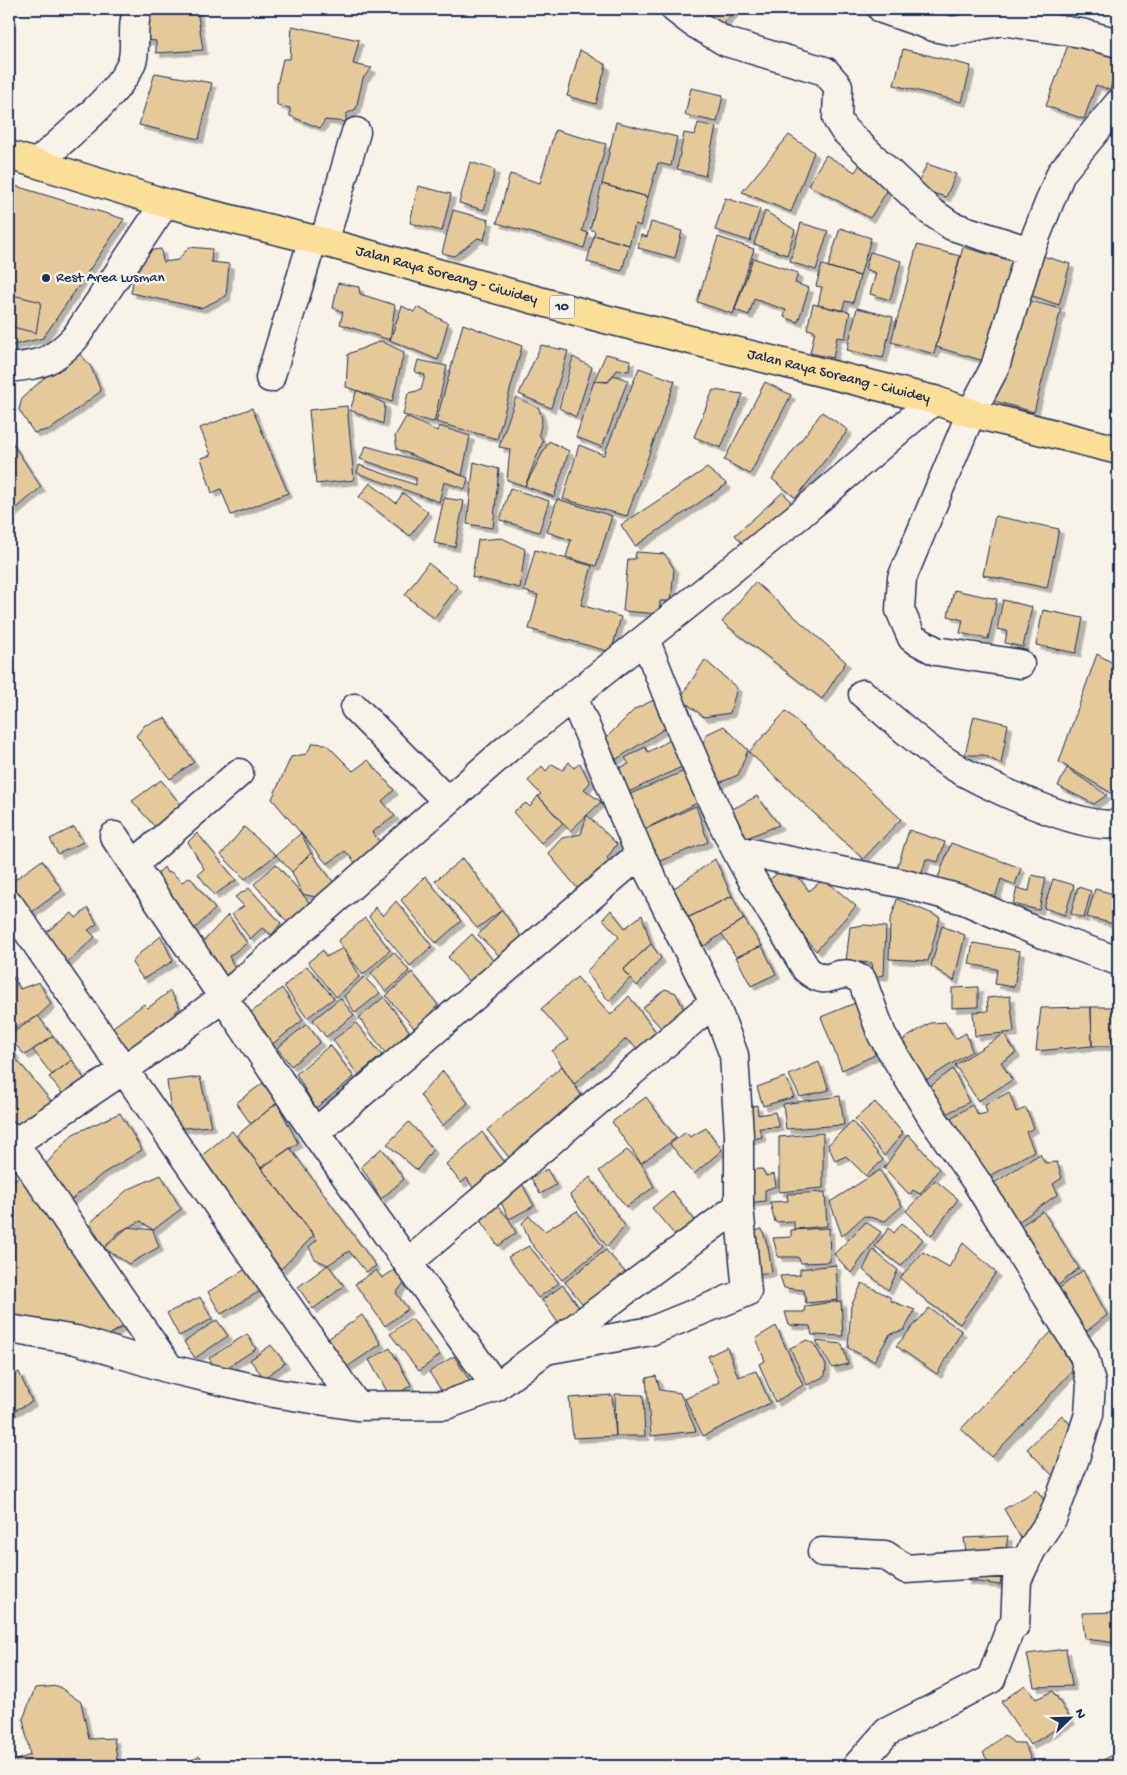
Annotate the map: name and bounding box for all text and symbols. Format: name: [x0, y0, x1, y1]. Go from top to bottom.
street label: Jalan Raya Soreang - Ciwidey: [354, 242, 540, 309]
place label: Rest Area Lusman: [56, 269, 165, 287]
marker: Rest Area Lusman: [40, 272, 52, 284]
road number: 10: [550, 296, 574, 318]
street label: Jalan Raya Soreang - Ciwidey: [745, 345, 933, 408]
north arrow: [1044, 1692, 1094, 1742]
text: N: [1070, 1706, 1089, 1721]

